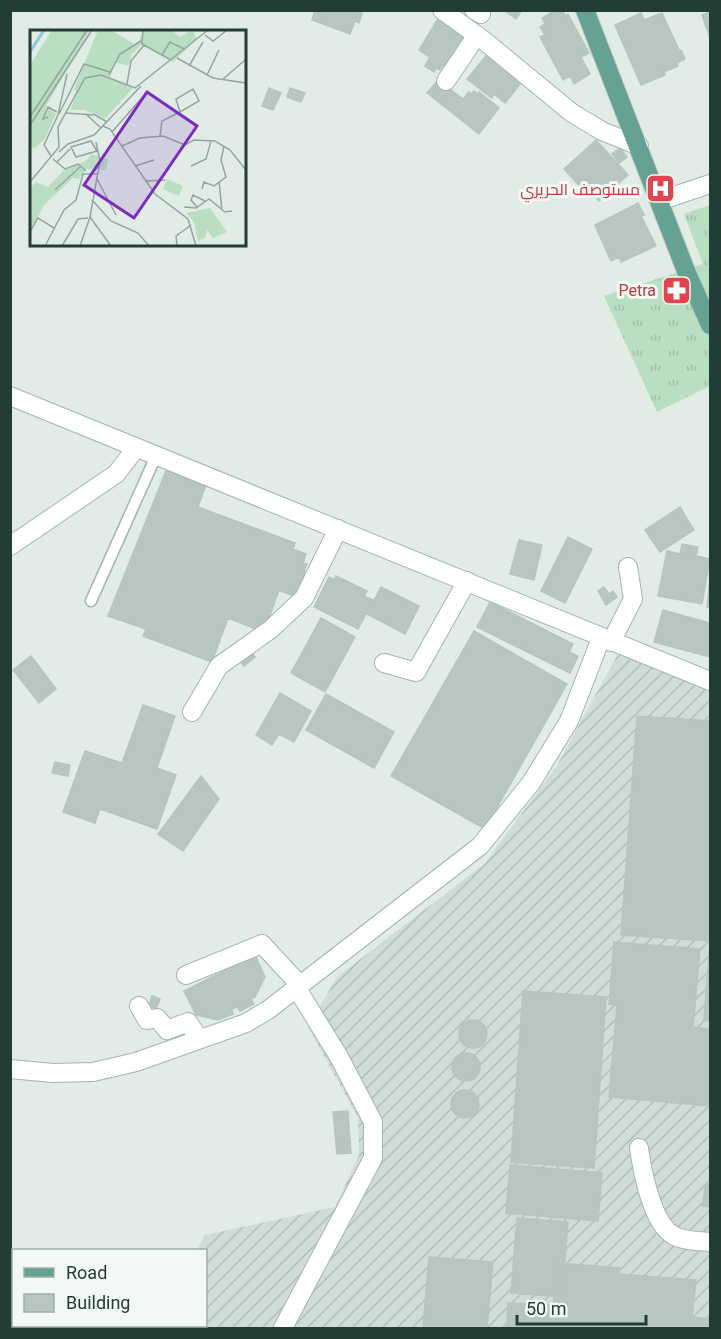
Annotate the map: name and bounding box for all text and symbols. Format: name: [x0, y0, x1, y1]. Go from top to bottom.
inset map: [30, 30, 246, 246]
hospital icon: مستوصف الحريري: [645, 173, 677, 205]
place label: مستوصف الحريري: [520, 180, 640, 203]
pharmacy icon: Petra: [661, 274, 693, 306]
place label: Petra: [618, 281, 656, 300]
legend: [12, 1249, 207, 1327]
text: Road: [66, 1262, 107, 1283]
scale bar: [517, 1288, 646, 1326]
text: Building: [66, 1292, 130, 1313]
text: 50 m: [526, 1298, 566, 1319]

